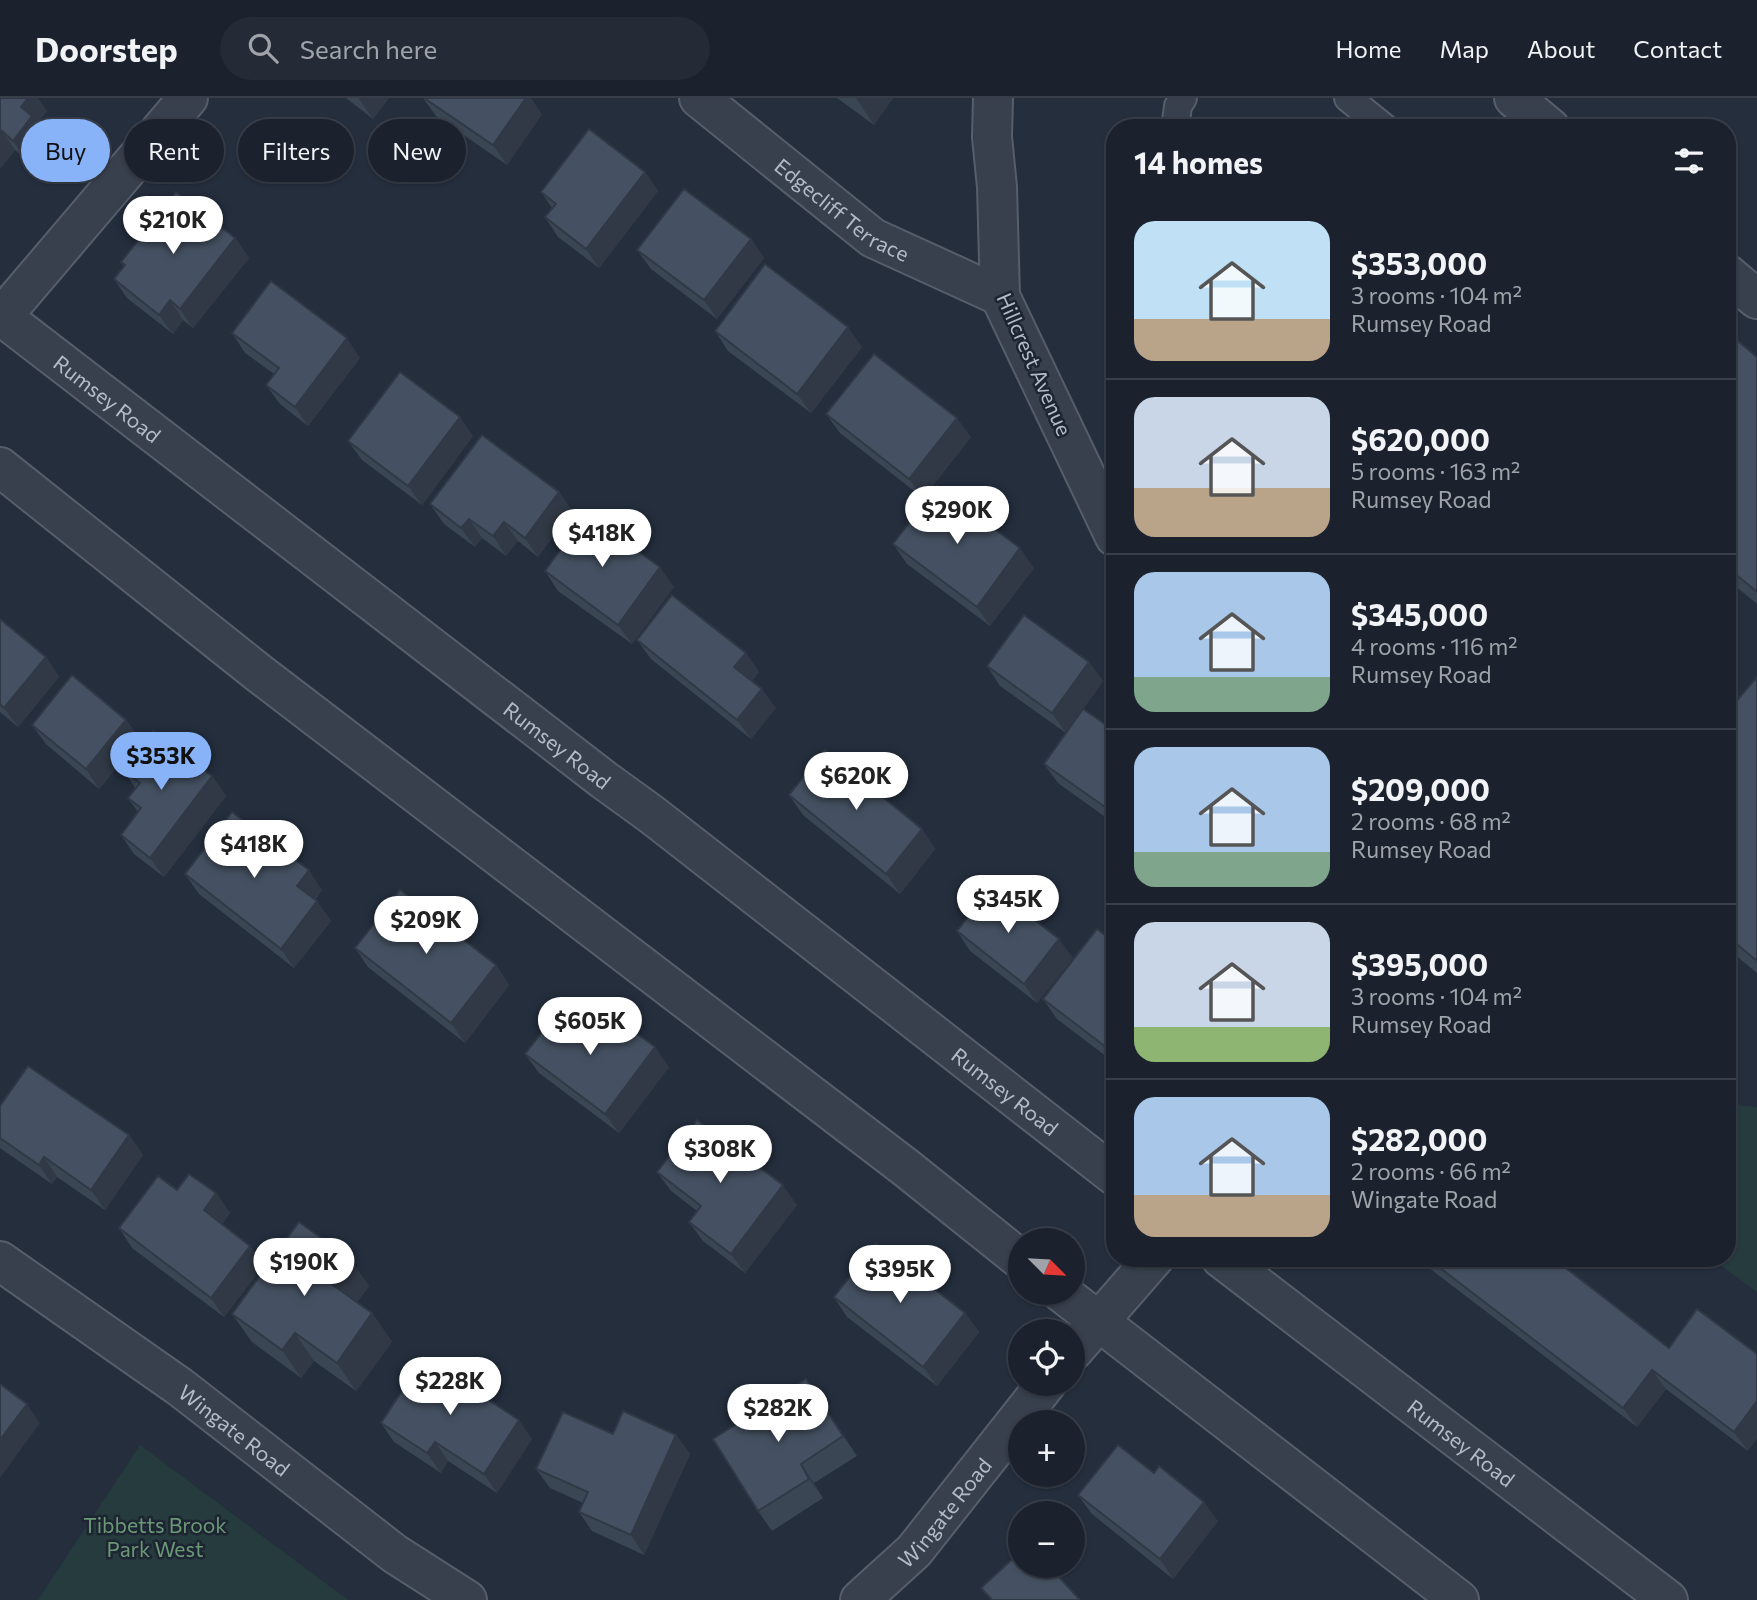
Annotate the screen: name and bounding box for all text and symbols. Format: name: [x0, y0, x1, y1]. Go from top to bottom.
search box: [220, 17, 710, 80]
text: Doorstep: [35, 28, 178, 69]
icon: search: [244, 29, 282, 67]
text: Search here: [300, 33, 437, 64]
text: Home: [1336, 34, 1402, 63]
text: Map: [1440, 34, 1489, 63]
text: About: [1527, 34, 1595, 63]
text: Contact: [1633, 34, 1722, 63]
chip: Buy: [21, 119, 110, 182]
chip: Rent: [124, 119, 224, 182]
chip: Filters: [238, 119, 354, 182]
chip: New: [368, 119, 466, 182]
icon: filters: [1670, 142, 1708, 180]
text: 14 homes: [1134, 143, 1263, 180]
street label: Edgecliff Terrace: [771, 152, 913, 265]
pin: $210K: [124, 197, 222, 256]
text: $210K: [139, 205, 207, 233]
text: $353,000: [1351, 244, 1487, 281]
icon: home: [1190, 249, 1274, 333]
text: 3 rooms · 104 m²: [1351, 281, 1522, 309]
street label: Hillcrest Avenue: [992, 289, 1078, 439]
text: Rumsey Road: [1351, 309, 1492, 337]
street label: Rumsey Road: [49, 349, 166, 447]
text: $620,000: [1351, 420, 1490, 457]
icon: home: [1190, 425, 1274, 509]
text: 5 rooms · 163 m²: [1351, 457, 1520, 485]
text: Rumsey Road: [1351, 485, 1492, 513]
pin: $290K: [908, 486, 1006, 546]
text: $290K: [921, 495, 993, 523]
pin: $418K: [553, 510, 651, 569]
text: $418K: [568, 518, 636, 546]
text: $345,000: [1351, 595, 1488, 632]
icon: home: [1190, 600, 1274, 684]
text: 4 rooms · 116 m²: [1351, 632, 1518, 660]
text: Rumsey Road: [1351, 660, 1492, 688]
street label: Rumsey Road: [499, 695, 616, 794]
pin: $353K: [112, 732, 210, 792]
text: $353K: [126, 741, 196, 769]
pin: $620K: [807, 752, 905, 812]
text: $620K: [820, 761, 892, 789]
text: $209,000: [1351, 770, 1490, 807]
icon: home: [1190, 775, 1274, 859]
text: 2 rooms · 68 m²: [1351, 807, 1511, 835]
pin: $418K: [205, 820, 303, 880]
text: $418K: [220, 829, 288, 857]
text: Rumsey Road: [1351, 835, 1492, 863]
pin: $345K: [959, 876, 1057, 935]
text: $345K: [973, 884, 1043, 912]
pin: $209K: [377, 896, 475, 956]
text: $209K: [390, 905, 462, 933]
text: $395,000: [1351, 945, 1488, 982]
icon: home: [1190, 950, 1274, 1034]
text: 3 rooms · 104 m²: [1351, 982, 1522, 1010]
pin: $605K: [541, 998, 639, 1057]
text: $605K: [554, 1006, 626, 1034]
text: Rumsey Road: [1351, 1010, 1492, 1038]
street label: Rumsey Road: [947, 1041, 1064, 1140]
text: $282,000: [1351, 1120, 1487, 1157]
icon: home: [1190, 1125, 1274, 1209]
pin: $308K: [671, 1126, 769, 1185]
text: $308K: [684, 1134, 756, 1162]
text: 2 rooms · 66 m²: [1351, 1157, 1511, 1185]
text: Wingate Road: [1351, 1185, 1497, 1213]
north arrow: [1008, 1228, 1085, 1306]
map controls: [1008, 1228, 1085, 1578]
pin: $190K: [255, 1238, 353, 1298]
pin: $395K: [851, 1246, 949, 1305]
text: $190K: [269, 1247, 339, 1275]
text: $395K: [865, 1254, 935, 1282]
button: locate: [1008, 1319, 1085, 1396]
pin: $228K: [401, 1358, 499, 1417]
text: $228K: [415, 1366, 485, 1394]
street label: Wingate Road: [174, 1379, 295, 1480]
pin: $282K: [729, 1384, 827, 1444]
text: $282K: [743, 1393, 813, 1421]
street label: Rumsey Road: [1403, 1393, 1520, 1491]
button: +: [1008, 1410, 1085, 1487]
street label: Wingate Road: [892, 1452, 996, 1572]
button: −: [1008, 1501, 1085, 1578]
park label: Tibbetts Brook Park West: [83, 1512, 227, 1561]

